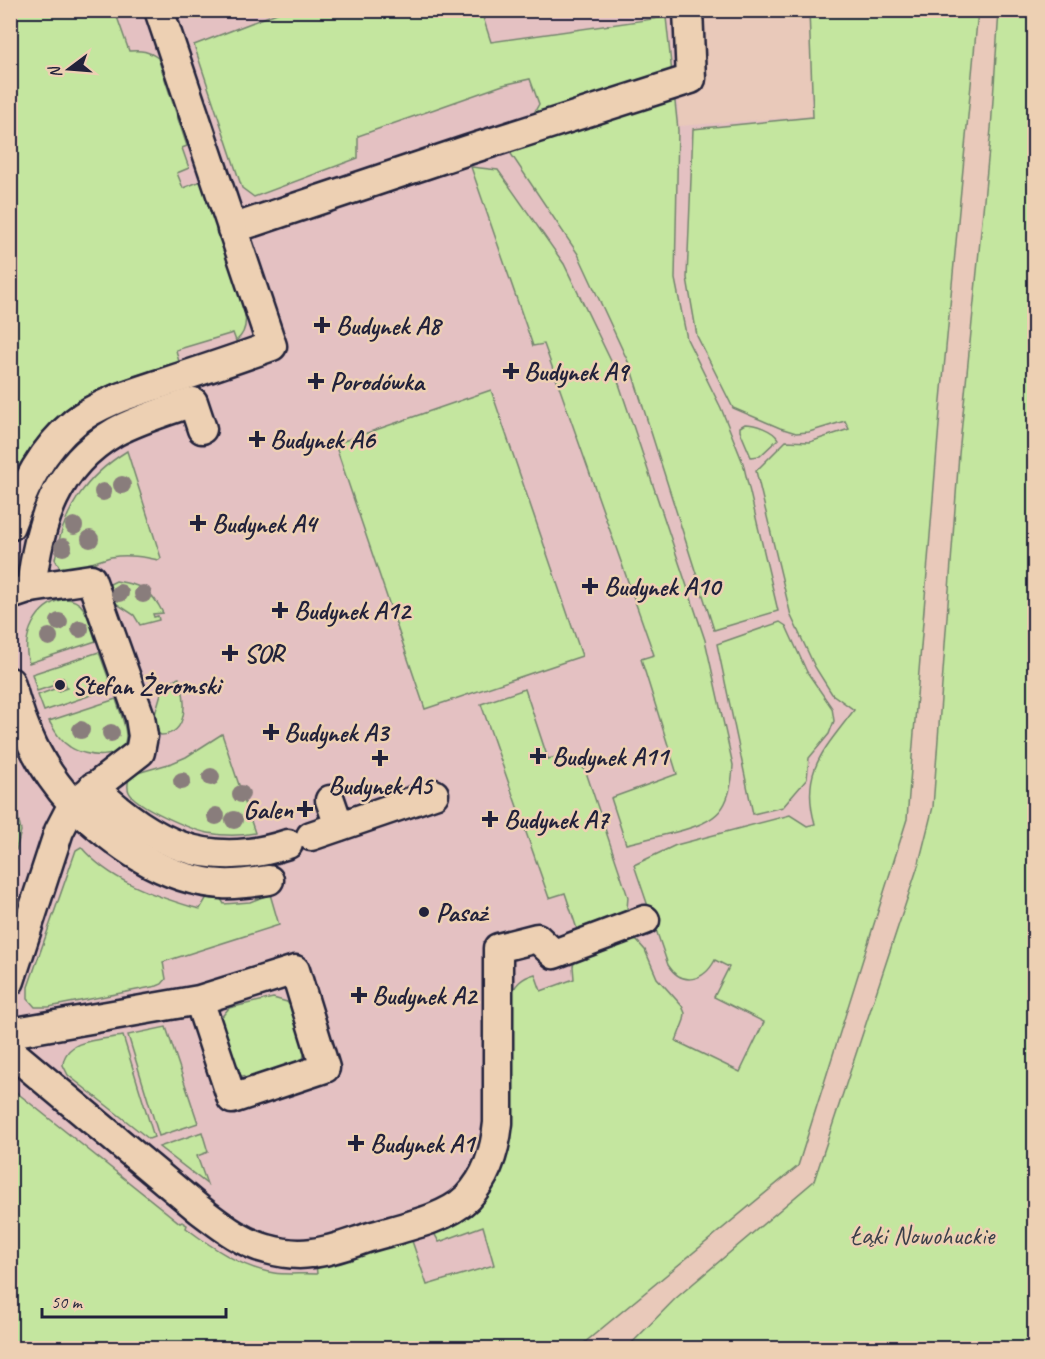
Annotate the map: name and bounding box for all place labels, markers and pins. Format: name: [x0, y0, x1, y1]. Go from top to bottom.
place label: Budynek A8: [336, 309, 443, 342]
marker: Budynek A8: [313, 316, 331, 334]
place label: Budynek A9: [524, 355, 630, 388]
marker: Budynek A9: [502, 362, 520, 380]
place label: Porodówka: [330, 365, 426, 398]
marker: Porodówka: [307, 372, 325, 390]
place label: Budynek A6: [270, 423, 376, 456]
marker: Budynek A6: [248, 430, 266, 448]
place label: Budynek A4: [212, 507, 319, 540]
marker: Budynek A4: [189, 514, 207, 532]
place label: Budynek A10: [604, 570, 722, 603]
marker: Budynek A10: [581, 577, 599, 595]
place label: Budynek A12: [294, 594, 412, 627]
marker: Budynek A12: [271, 601, 289, 619]
place label: SOR: [244, 637, 286, 670]
marker: SOR: [221, 644, 239, 662]
place label: Stefan Żeromski: [72, 669, 224, 702]
marker: Stefan Żeromski: [53, 678, 67, 692]
place label: Budynek A3: [284, 716, 390, 749]
marker: Budynek A3: [262, 723, 280, 741]
place label: Budynek A11: [552, 740, 671, 773]
marker: Budynek A11: [529, 747, 547, 765]
marker: Budynek A5: [371, 749, 389, 767]
place label: Budynek A5: [328, 769, 435, 802]
place label: Galen: [243, 793, 294, 826]
marker: Galen: [298, 802, 312, 816]
place label: Budynek A7: [504, 803, 610, 836]
marker: Budynek A7: [481, 810, 499, 828]
place label: Pasaż: [436, 896, 489, 929]
marker: Pasaż: [417, 905, 431, 919]
place label: Budynek A2: [372, 979, 478, 1012]
marker: Budynek A2: [350, 986, 368, 1004]
place label: Budynek A1: [370, 1127, 477, 1160]
marker: Budynek A1: [347, 1134, 365, 1152]

